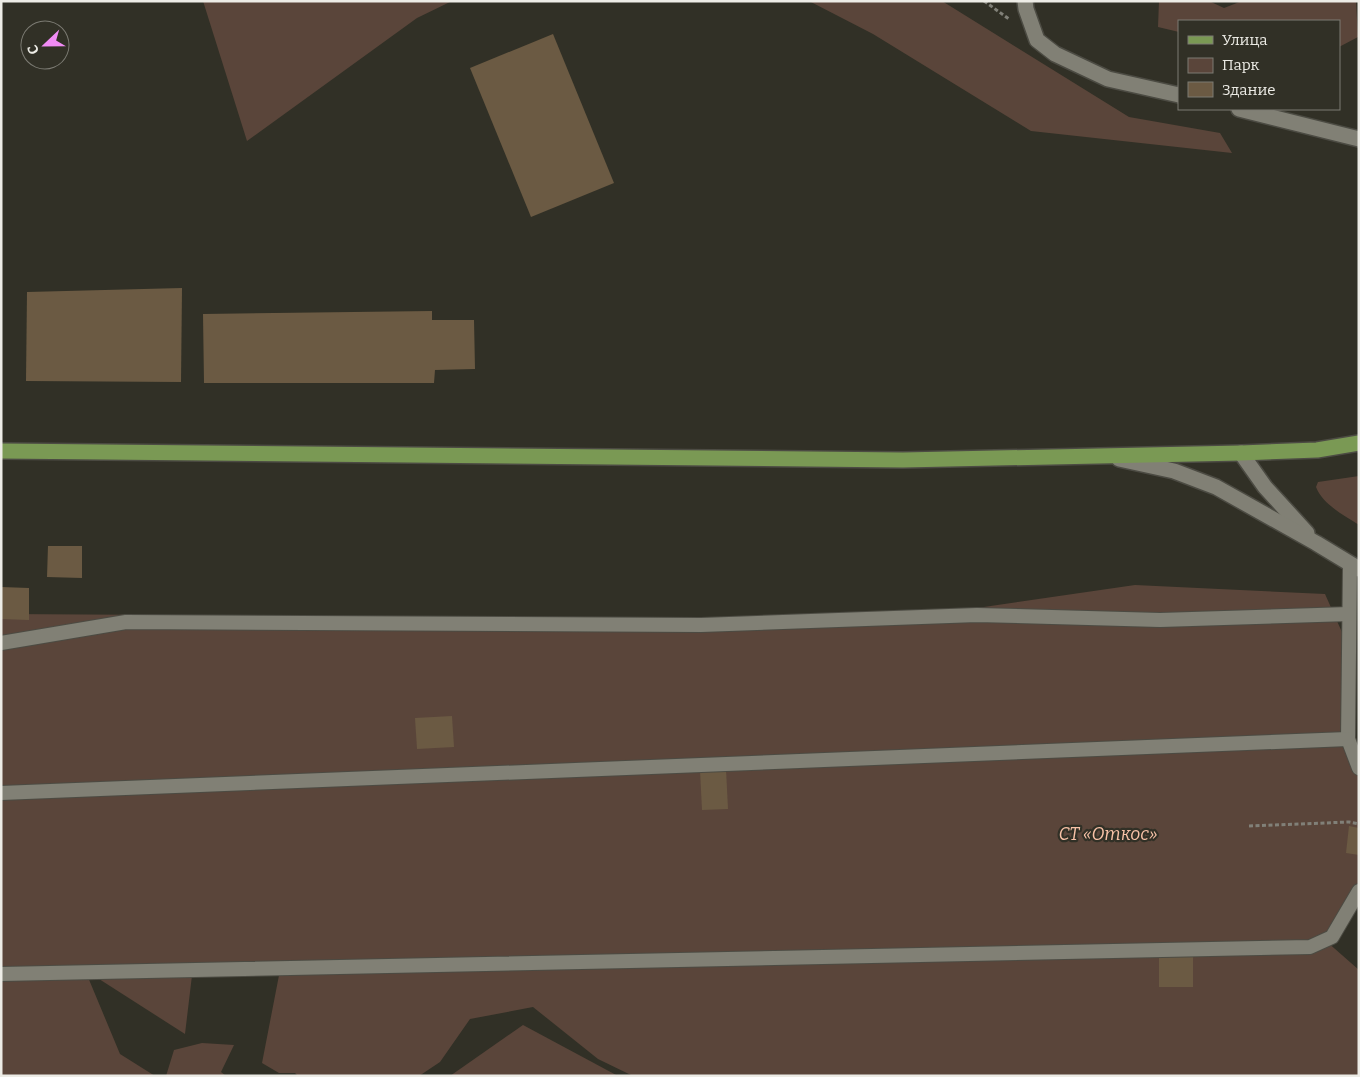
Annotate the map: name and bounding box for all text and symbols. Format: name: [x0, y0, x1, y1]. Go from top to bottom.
north arrow: [20, 20, 70, 70]
legend: [1178, 20, 1340, 110]
text: Улица: [1222, 31, 1268, 49]
text: С: [24, 42, 43, 57]
text: Парк: [1222, 56, 1260, 74]
text: Здание: [1222, 81, 1276, 99]
park label: СТ «Откос»: [1059, 823, 1157, 845]

